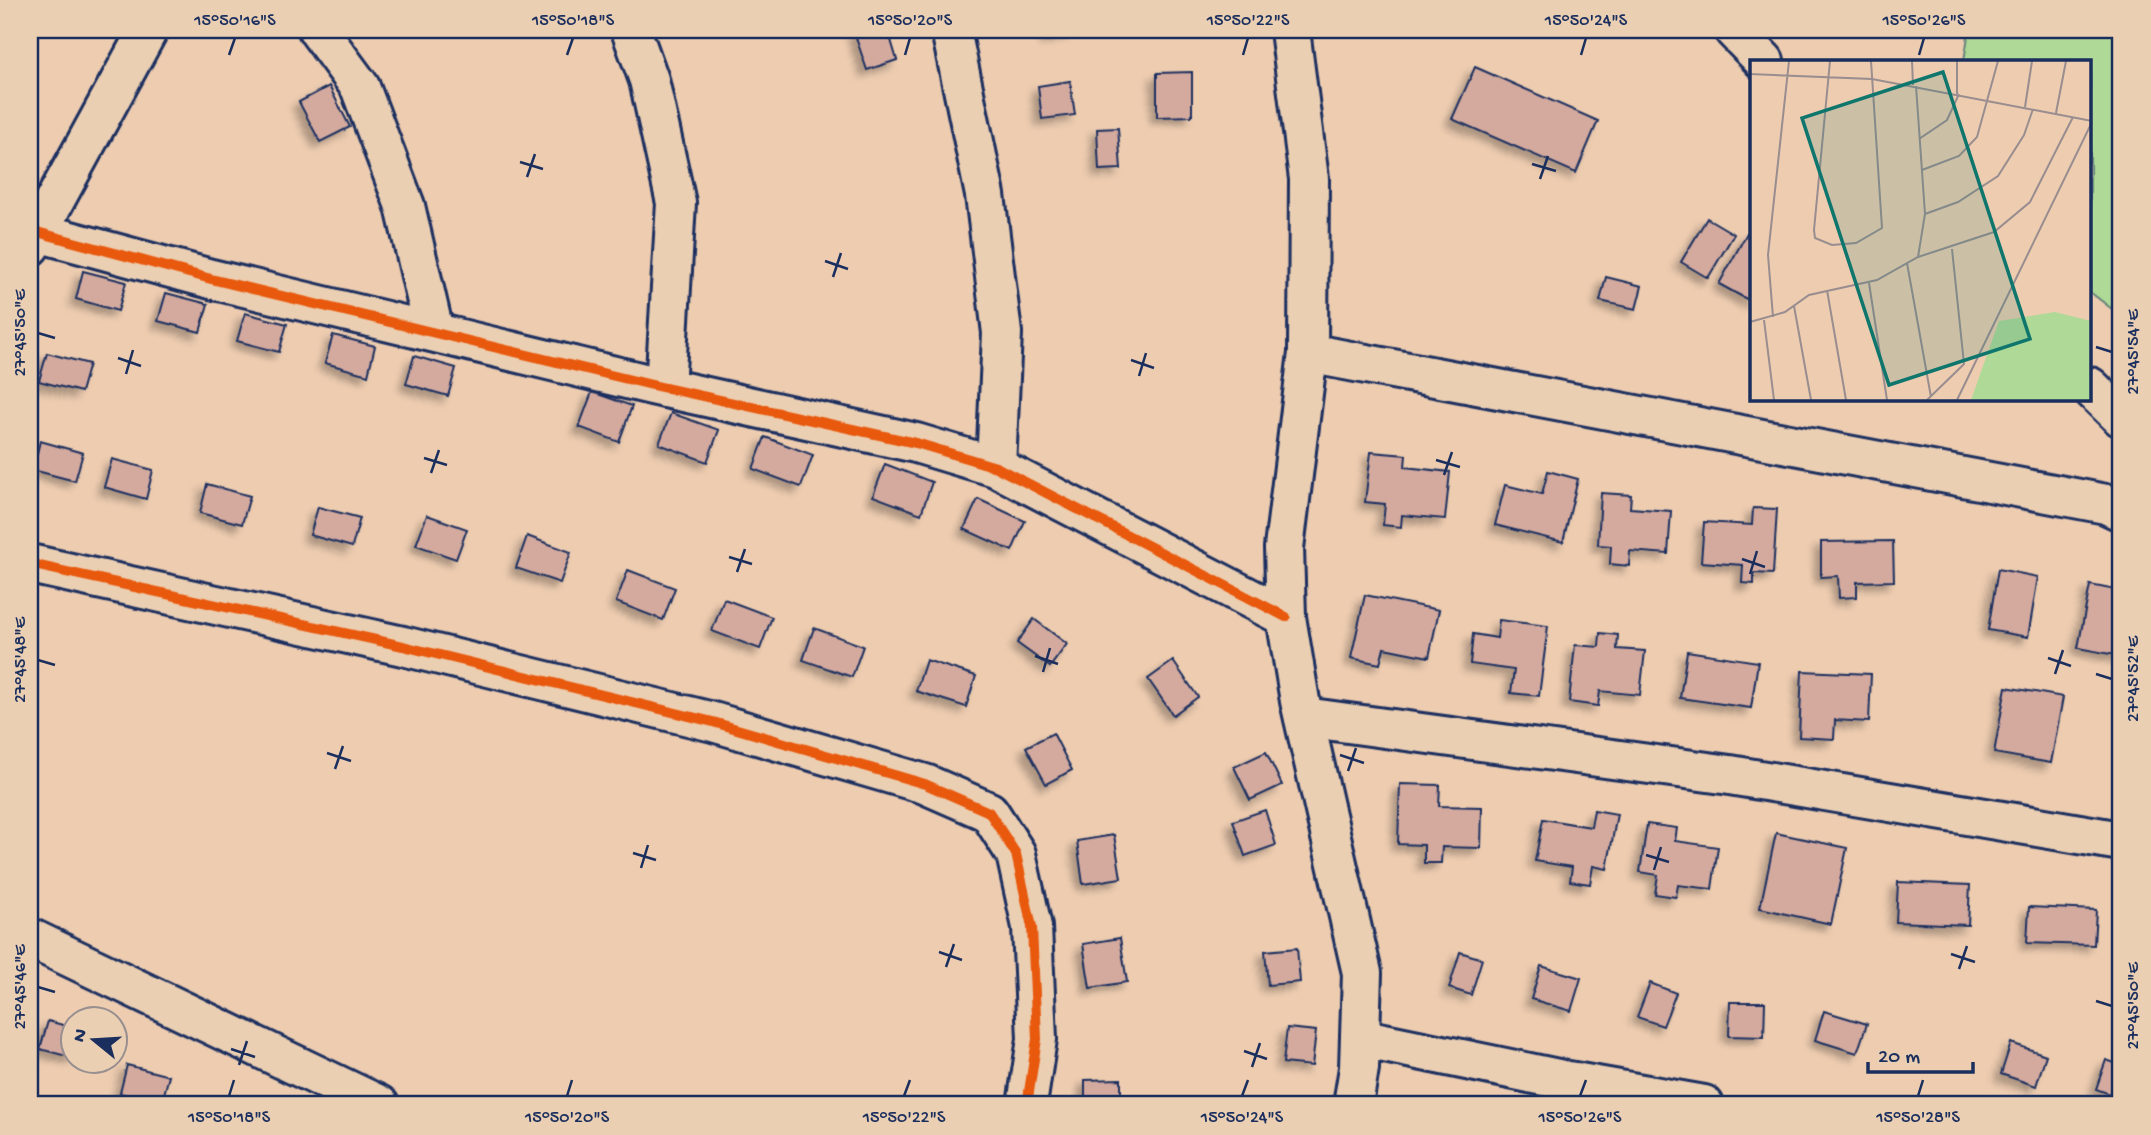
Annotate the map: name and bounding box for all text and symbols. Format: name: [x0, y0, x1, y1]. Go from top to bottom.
text: 15°50'16"S: [193, 11, 276, 32]
text: 15°50'18"S: [531, 11, 615, 32]
text: 15°50'20"S: [867, 11, 953, 32]
text: 15°50'22"S: [1206, 11, 1290, 32]
text: 15°50'24"S: [1544, 11, 1628, 32]
text: 15°50'26"S: [1882, 11, 1966, 32]
inset map: [1750, 60, 2092, 401]
text: 27°45'50"E: [11, 289, 32, 377]
text: 27°45'54"E: [2124, 308, 2145, 395]
text: 27°45'48"E: [11, 616, 32, 703]
text: 27°45'52"E: [2124, 635, 2145, 722]
text: 27°45'46"E: [11, 944, 32, 1030]
text: 27°45'50"E: [2124, 962, 2145, 1050]
north arrow: [60, 1006, 130, 1076]
text: N: [68, 1026, 94, 1045]
scale bar: [1868, 1030, 1972, 1074]
text: 20 m: [1878, 1046, 1920, 1071]
text: 15°50'18"S: [187, 1108, 271, 1129]
text: 15°50'20"S: [524, 1108, 610, 1129]
text: 15°50'22"S: [862, 1108, 946, 1129]
text: 15°50'24"S: [1200, 1108, 1284, 1129]
text: 15°50'26"S: [1538, 1108, 1622, 1129]
text: 15°50'28"S: [1875, 1108, 1960, 1129]

